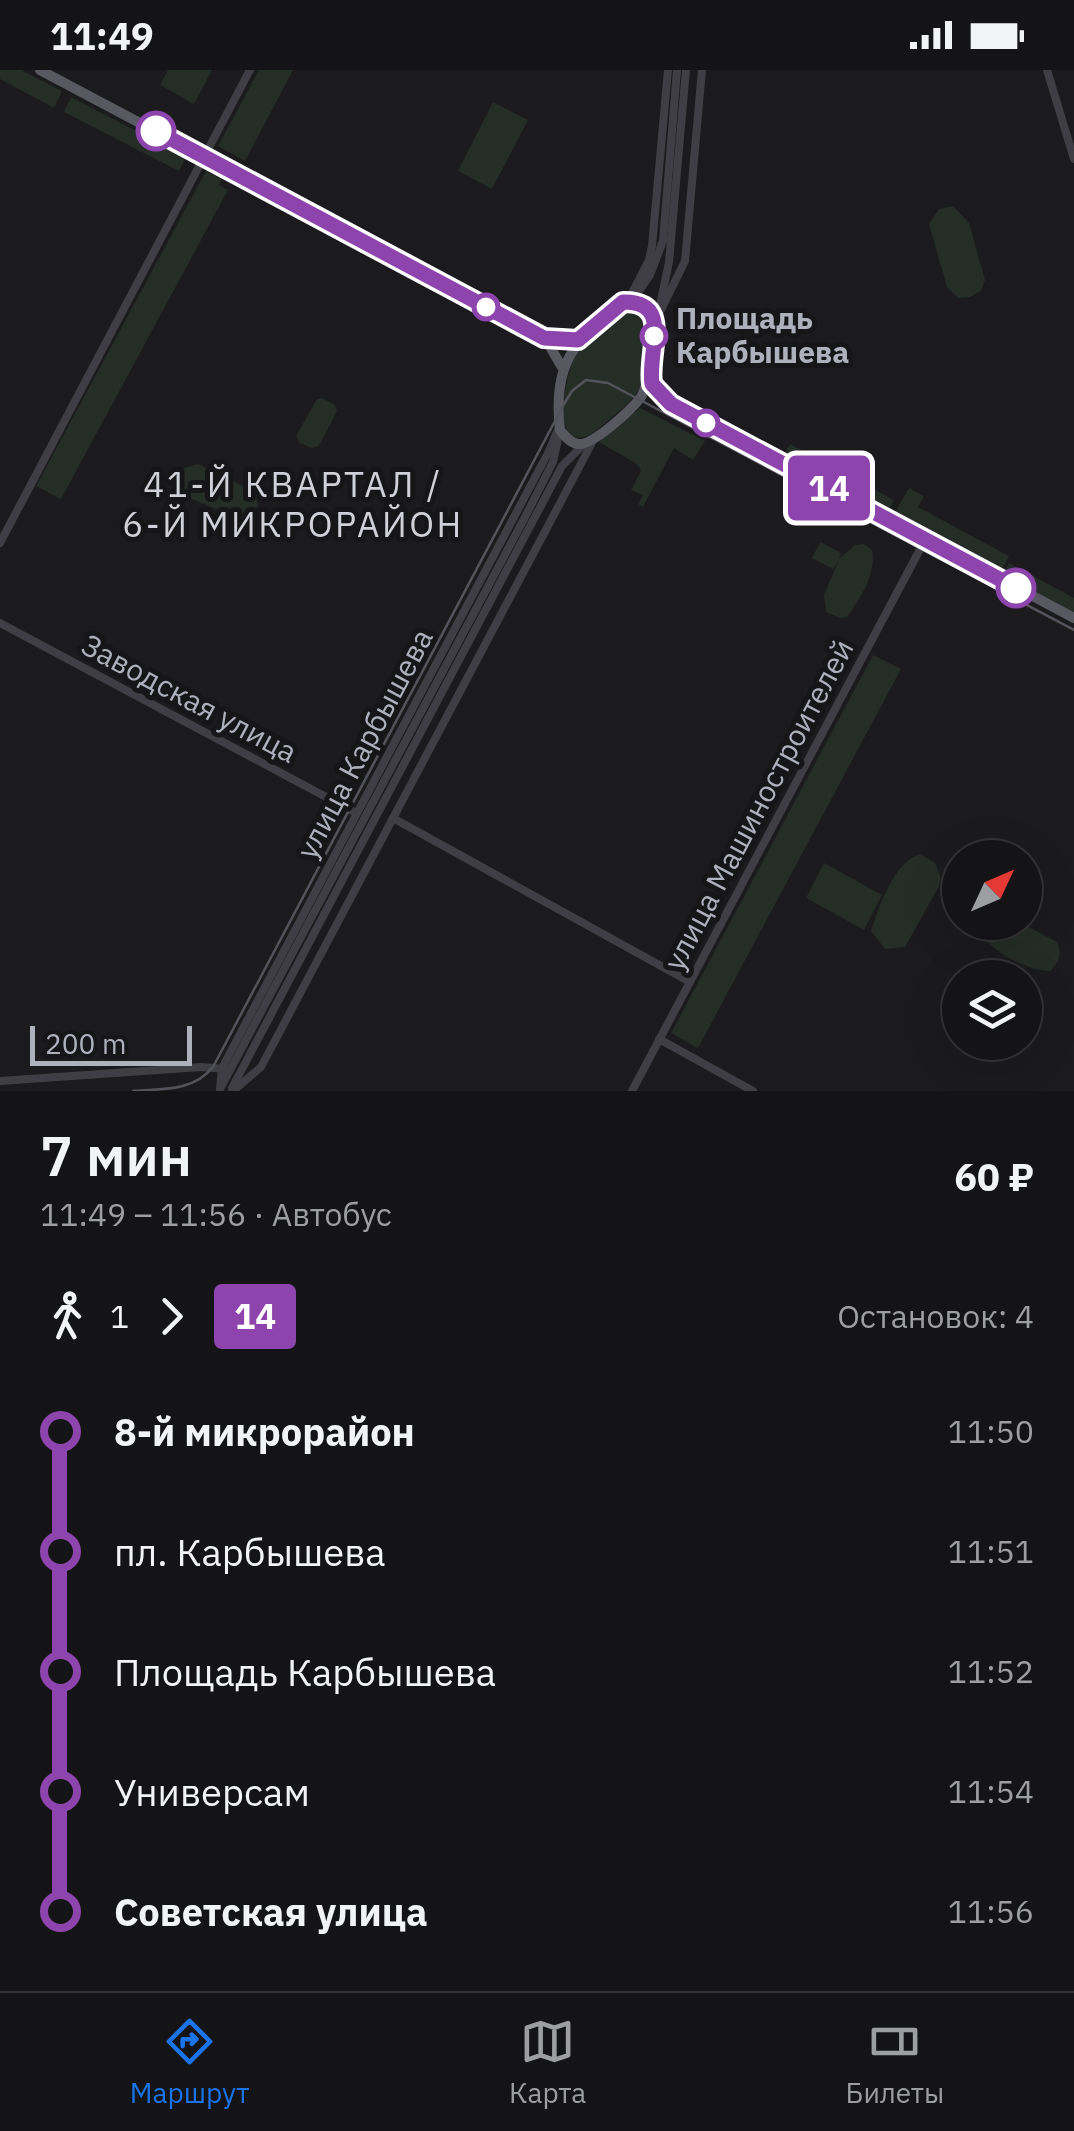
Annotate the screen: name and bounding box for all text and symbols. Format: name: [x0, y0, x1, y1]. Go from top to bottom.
text: 11:49: [50, 11, 154, 60]
unlabelled marker: [137, 112, 175, 150]
unlabelled marker: [473, 294, 499, 320]
place label: Площадь Карбышева: [676, 298, 849, 371]
marker: Площадь Карбышева: [641, 323, 667, 349]
unlabelled marker: [693, 410, 719, 436]
line badge: 14: [784, 456, 874, 520]
district label: 41-Й КВАРТАЛ / 6-Й МИКРОРАЙОН: [122, 461, 464, 547]
text: 14: [808, 465, 850, 511]
unlabelled marker: [997, 569, 1035, 607]
street label: улица Карбышева: [287, 622, 441, 865]
street label: Заводская улица: [75, 624, 304, 771]
street label: улица Машиностроителей: [654, 632, 862, 976]
north arrow: [942, 840, 1042, 940]
map controls: [942, 840, 1042, 1060]
button: layers: [942, 960, 1042, 1060]
scale bar: [30, 1021, 192, 1066]
text: 200 m: [45, 1025, 126, 1062]
text: 7 мин: [40, 1120, 192, 1191]
text: 60 ₽: [954, 1152, 1034, 1201]
text: 11:49 – 11:56 · Автобус: [40, 1193, 392, 1235]
icon: walk: [40, 1289, 95, 1344]
icon: forward: [144, 1289, 199, 1344]
text: 14: [234, 1293, 276, 1339]
text: 1: [110, 1295, 129, 1337]
text: Остановок: 4: [837, 1295, 1034, 1337]
text: 8-й микрорайон: [114, 1407, 415, 1456]
text: 11:50: [948, 1410, 1034, 1452]
text: пл. Карбышева: [114, 1527, 385, 1576]
text: 11:51: [948, 1530, 1034, 1572]
text: Площадь Карбышева: [114, 1647, 496, 1696]
text: 11:52: [948, 1650, 1034, 1692]
text: Универсам: [114, 1767, 310, 1816]
text: 11:54: [948, 1770, 1034, 1812]
text: Советская улица: [114, 1887, 428, 1936]
text: 11:56: [948, 1890, 1034, 1932]
tab: Маршрут: [130, 2014, 250, 2111]
tab: Карта: [509, 2014, 586, 2111]
tab: Билеты: [846, 2014, 944, 2111]

